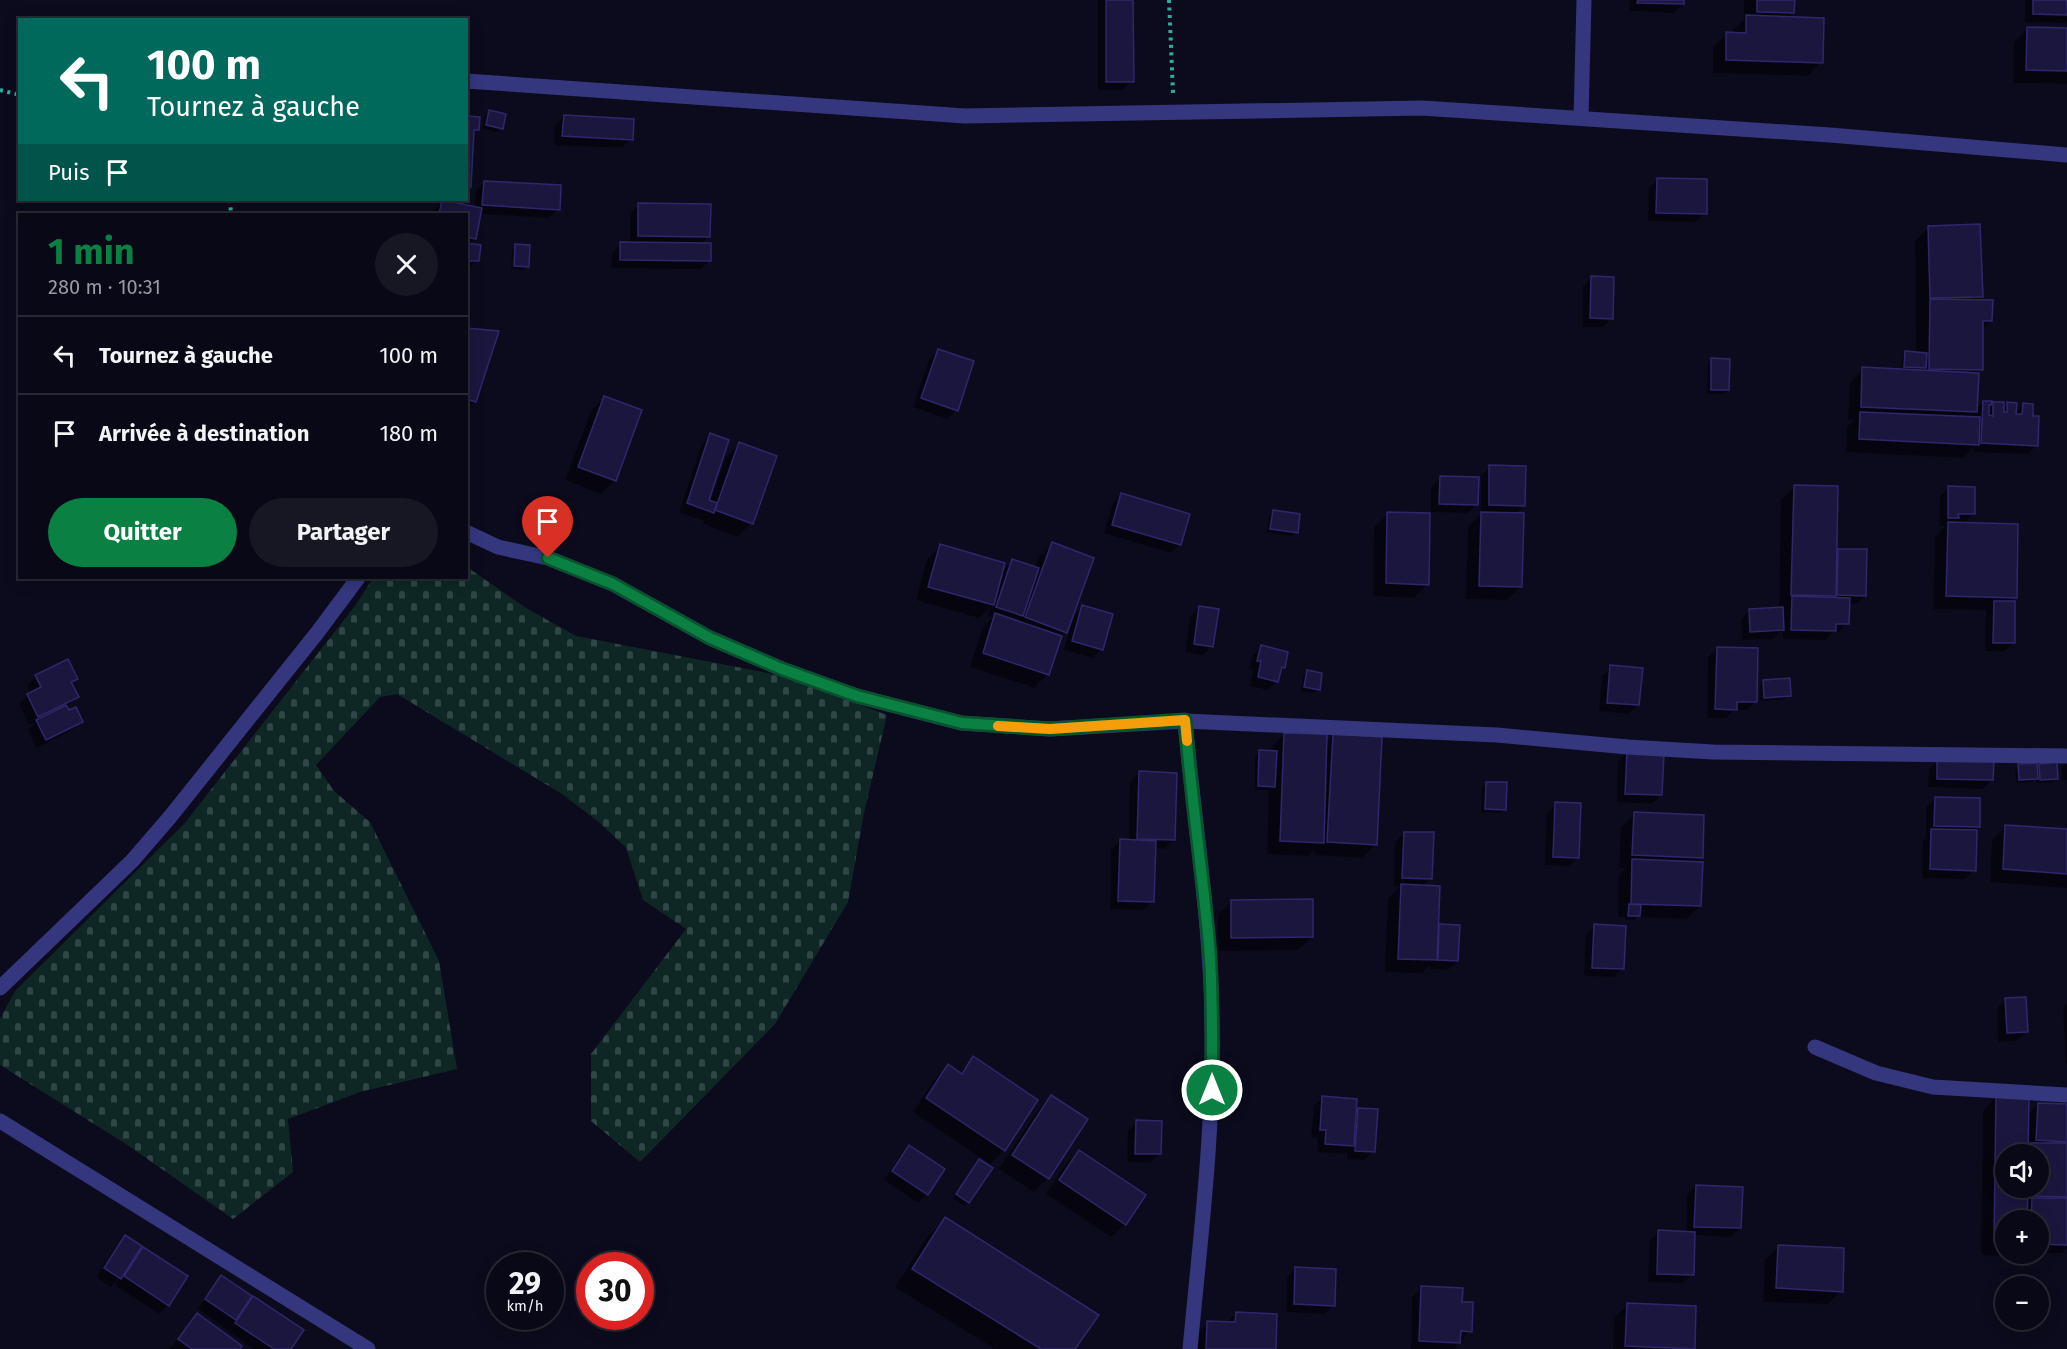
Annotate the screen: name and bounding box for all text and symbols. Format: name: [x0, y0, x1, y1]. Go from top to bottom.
text: 100 m: [147, 40, 261, 90]
icon: left: [48, 42, 126, 120]
text: Tournez à gauche: [147, 91, 360, 123]
icon: arrive: [101, 156, 134, 189]
text: Puis: [48, 159, 89, 186]
text: 1 min: [48, 230, 135, 274]
button: close: [375, 233, 438, 296]
text: 280 m · 10:31: [48, 275, 161, 299]
icon: left: [48, 339, 81, 372]
text: Tournez à gauche: [99, 342, 273, 369]
text: 100 m: [379, 342, 438, 369]
icon: arrive: [48, 417, 81, 450]
text: Arrivée à destination: [99, 420, 309, 447]
text: 180 m: [379, 420, 438, 447]
pin: [522, 496, 573, 558]
button: Quitter: [48, 498, 237, 567]
button: Partager: [249, 498, 438, 567]
icon: arrive: [531, 505, 564, 538]
position arrow: [1180, 1058, 1244, 1122]
map controls: [1995, 1144, 2049, 1330]
button: sound: [1995, 1144, 2049, 1198]
button: +: [1995, 1210, 2049, 1264]
speed limit sign: 30: [576, 1252, 654, 1330]
text: 29: [509, 1266, 541, 1302]
button: −: [1995, 1276, 2049, 1330]
text: km/h: [506, 1297, 544, 1315]

